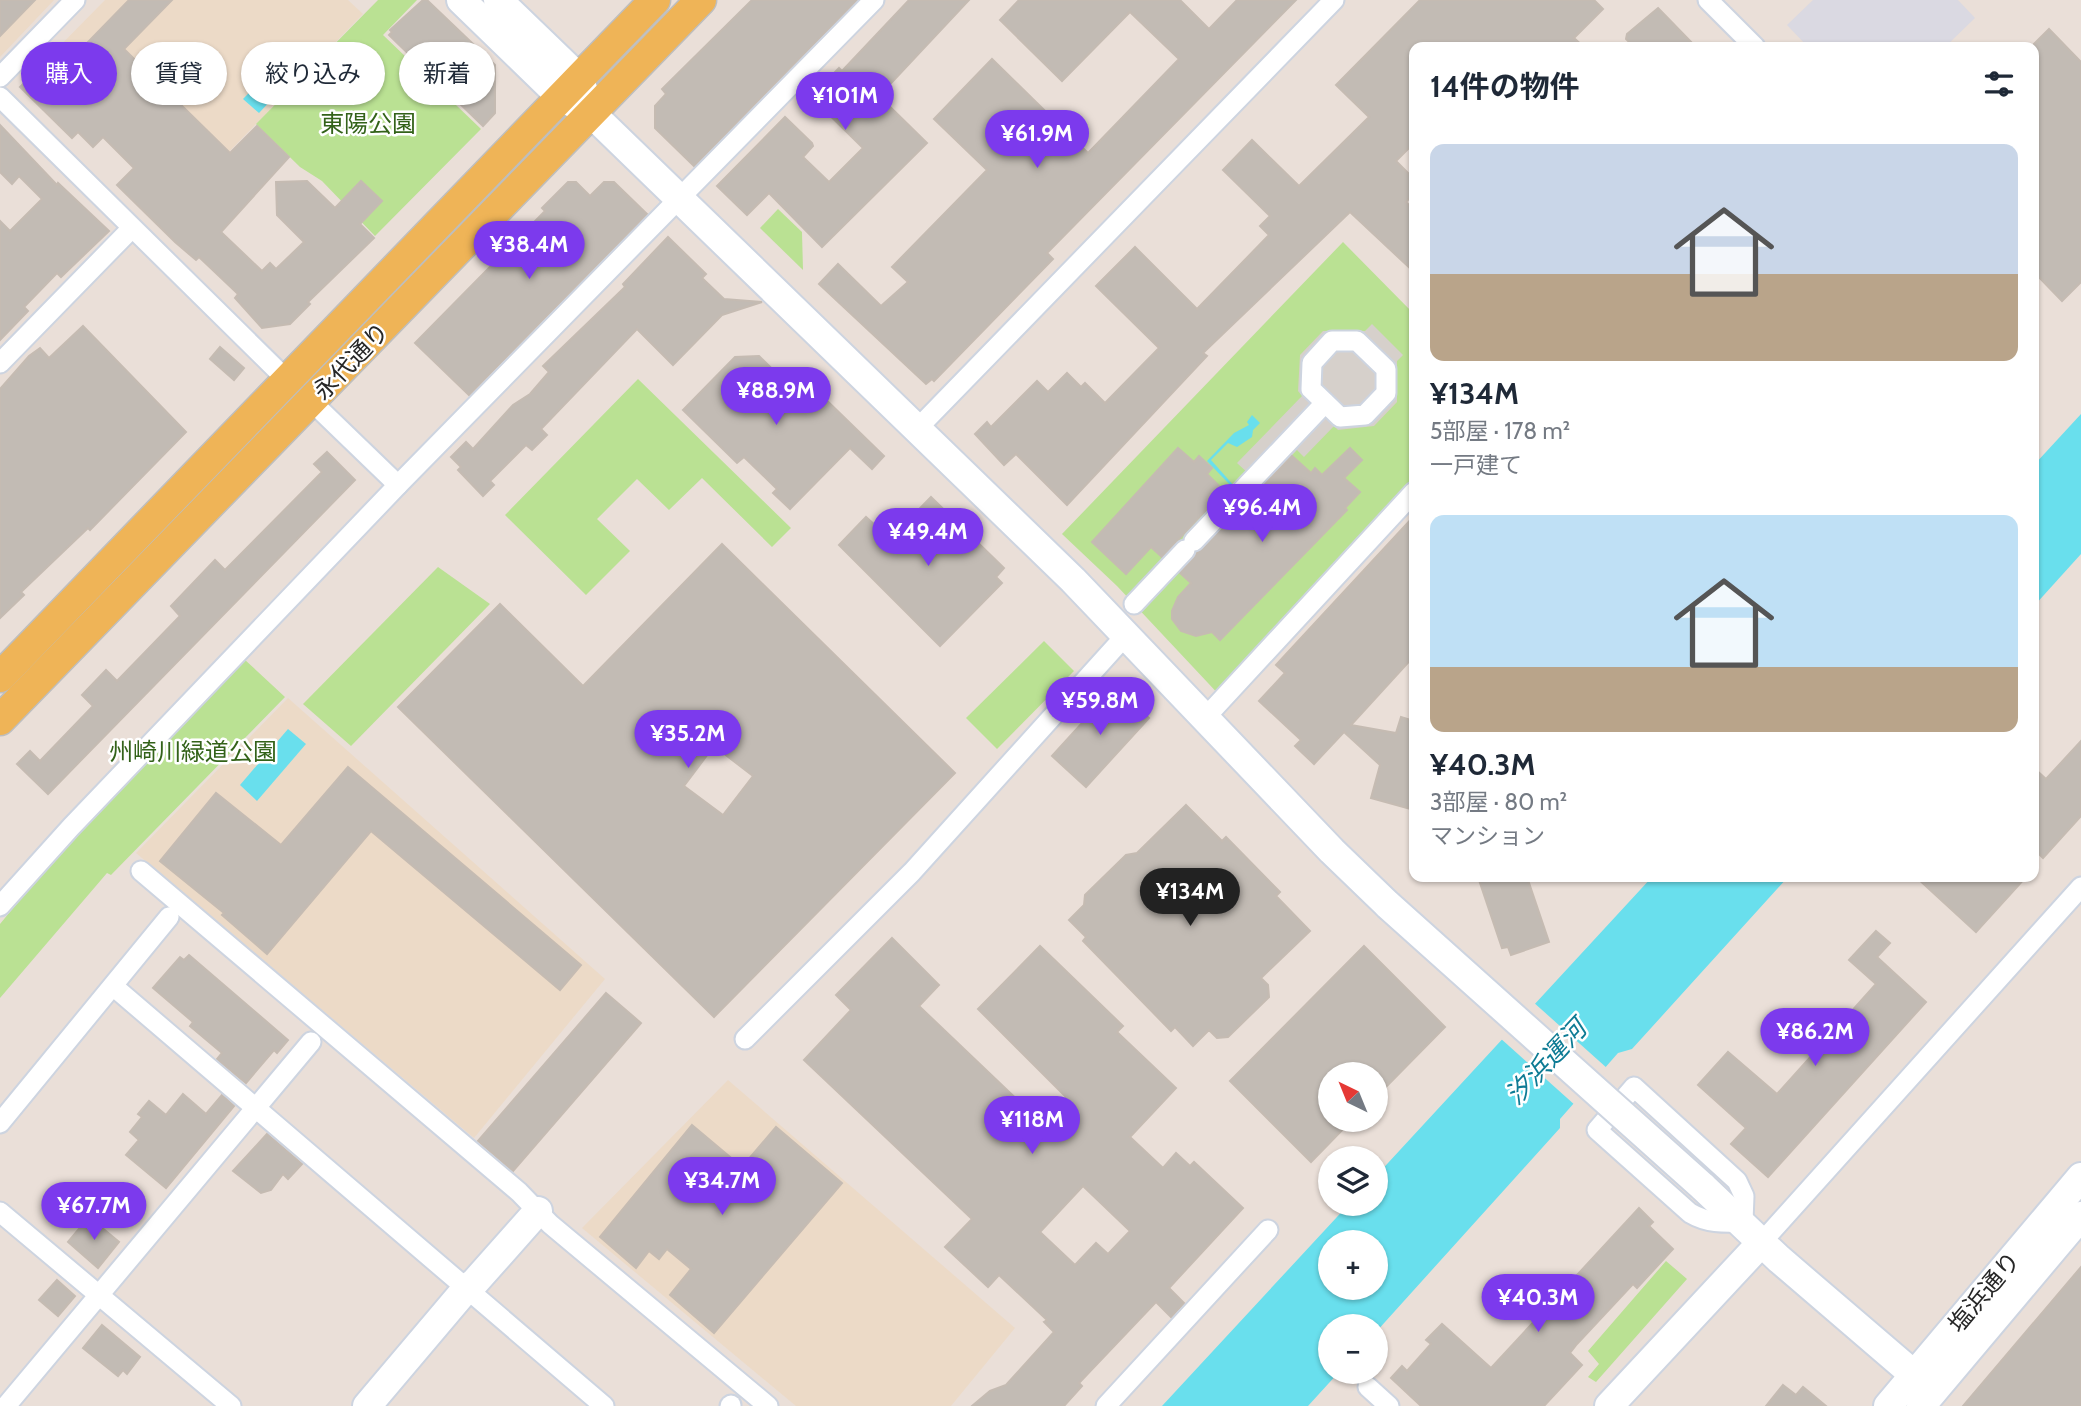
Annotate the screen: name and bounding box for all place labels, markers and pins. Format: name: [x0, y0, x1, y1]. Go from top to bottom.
pin: ¥101M: [796, 72, 894, 132]
pin: ¥61.9M: [980, 110, 1094, 170]
pin: ¥38.4M: [472, 222, 586, 281]
pin: ¥88.9M: [719, 368, 833, 427]
pin: ¥96.4M: [1205, 484, 1319, 544]
pin: ¥49.4M: [871, 508, 985, 568]
pin: ¥59.8M: [1043, 678, 1157, 737]
pin: ¥35.2M: [631, 710, 745, 770]
pin: ¥134M: [1141, 869, 1239, 928]
pin: ¥86.2M: [1758, 1009, 1872, 1068]
pin: ¥118M: [983, 1096, 1081, 1156]
pin: ¥34.7M: [665, 1158, 779, 1217]
pin: ¥67.7M: [37, 1182, 151, 1242]
pin: ¥40.3M: [1481, 1274, 1595, 1334]

